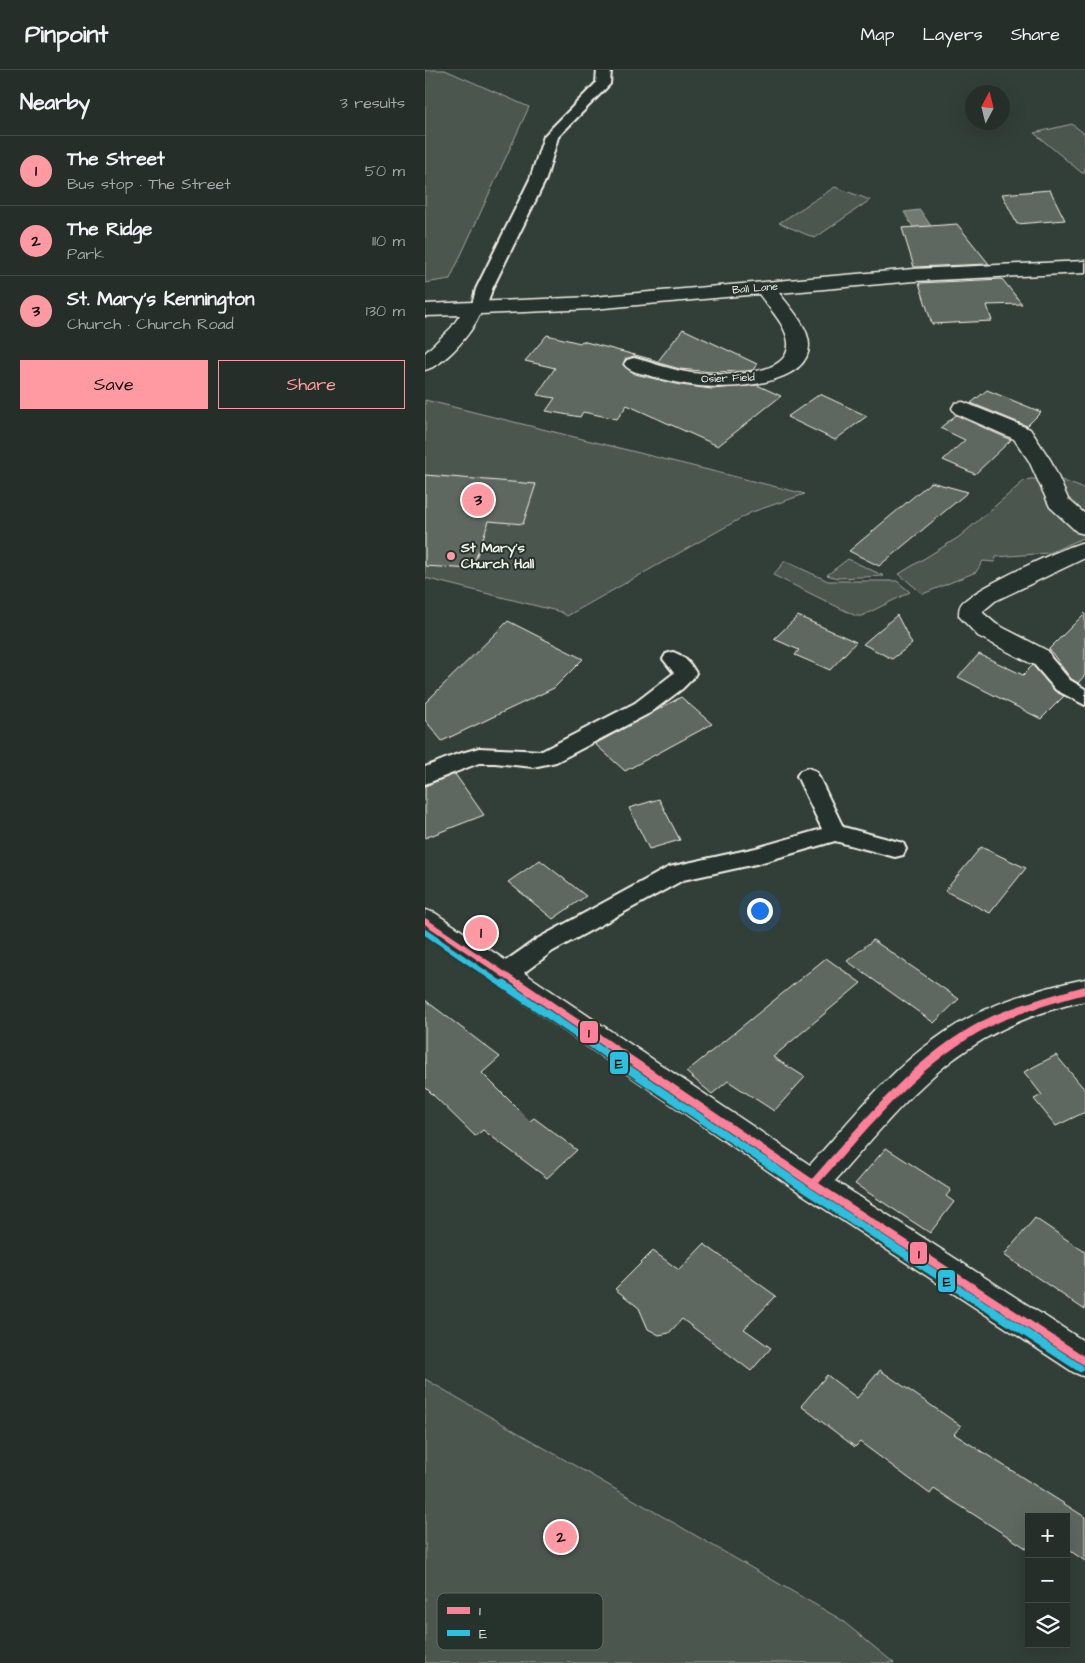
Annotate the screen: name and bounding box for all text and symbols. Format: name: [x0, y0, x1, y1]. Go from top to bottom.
text: Pinpoint: [25, 18, 108, 52]
text: Map: [860, 22, 894, 47]
text: Layers: [922, 22, 983, 47]
text: Share: [1011, 22, 1060, 47]
north arrow: [965, 85, 1010, 130]
text: Nearby: [20, 88, 90, 117]
text: 3 results: [340, 92, 405, 114]
text: The Street: [67, 146, 165, 173]
text: 1: [35, 160, 37, 182]
text: 50 m: [365, 160, 405, 182]
text: Bus stop · The Street: [67, 173, 231, 195]
text: The Ridge: [67, 216, 152, 243]
text: 2: [31, 230, 41, 252]
text: 110 m: [372, 230, 405, 252]
text: Park: [67, 243, 104, 265]
street label: Ball Lane: [731, 279, 779, 297]
text: St. Mary's Kennington: [67, 286, 255, 313]
text: 3: [32, 300, 40, 322]
text: 130 m: [366, 300, 405, 322]
text: Church · Church Road: [67, 313, 234, 335]
button: Save: [20, 360, 208, 409]
button: Share: [218, 360, 405, 409]
street label: Osier Field: [701, 370, 755, 386]
pin: 3: [462, 481, 494, 519]
place label: St Mary's Church Hall: [460, 538, 535, 574]
marker: St Mary's Church Hall: [445, 550, 457, 562]
your location: [747, 898, 773, 924]
pin: 1: [465, 914, 497, 952]
line badge: 1: [579, 1020, 599, 1044]
text: 1: [588, 1023, 590, 1043]
line badge: E: [609, 1051, 629, 1075]
text: E: [615, 1054, 624, 1074]
line badge: 1: [909, 1241, 928, 1265]
text: 1: [918, 1244, 920, 1264]
line badge: E: [937, 1269, 956, 1293]
text: E: [943, 1272, 952, 1292]
map controls: [1025, 1513, 1070, 1648]
button: +: [1025, 1513, 1070, 1558]
pin: 2: [545, 1518, 577, 1556]
button: −: [1025, 1558, 1070, 1603]
legend: [437, 1593, 603, 1650]
text: 1: [479, 1601, 481, 1621]
button: layers: [1025, 1603, 1070, 1648]
text: E: [479, 1624, 488, 1644]

